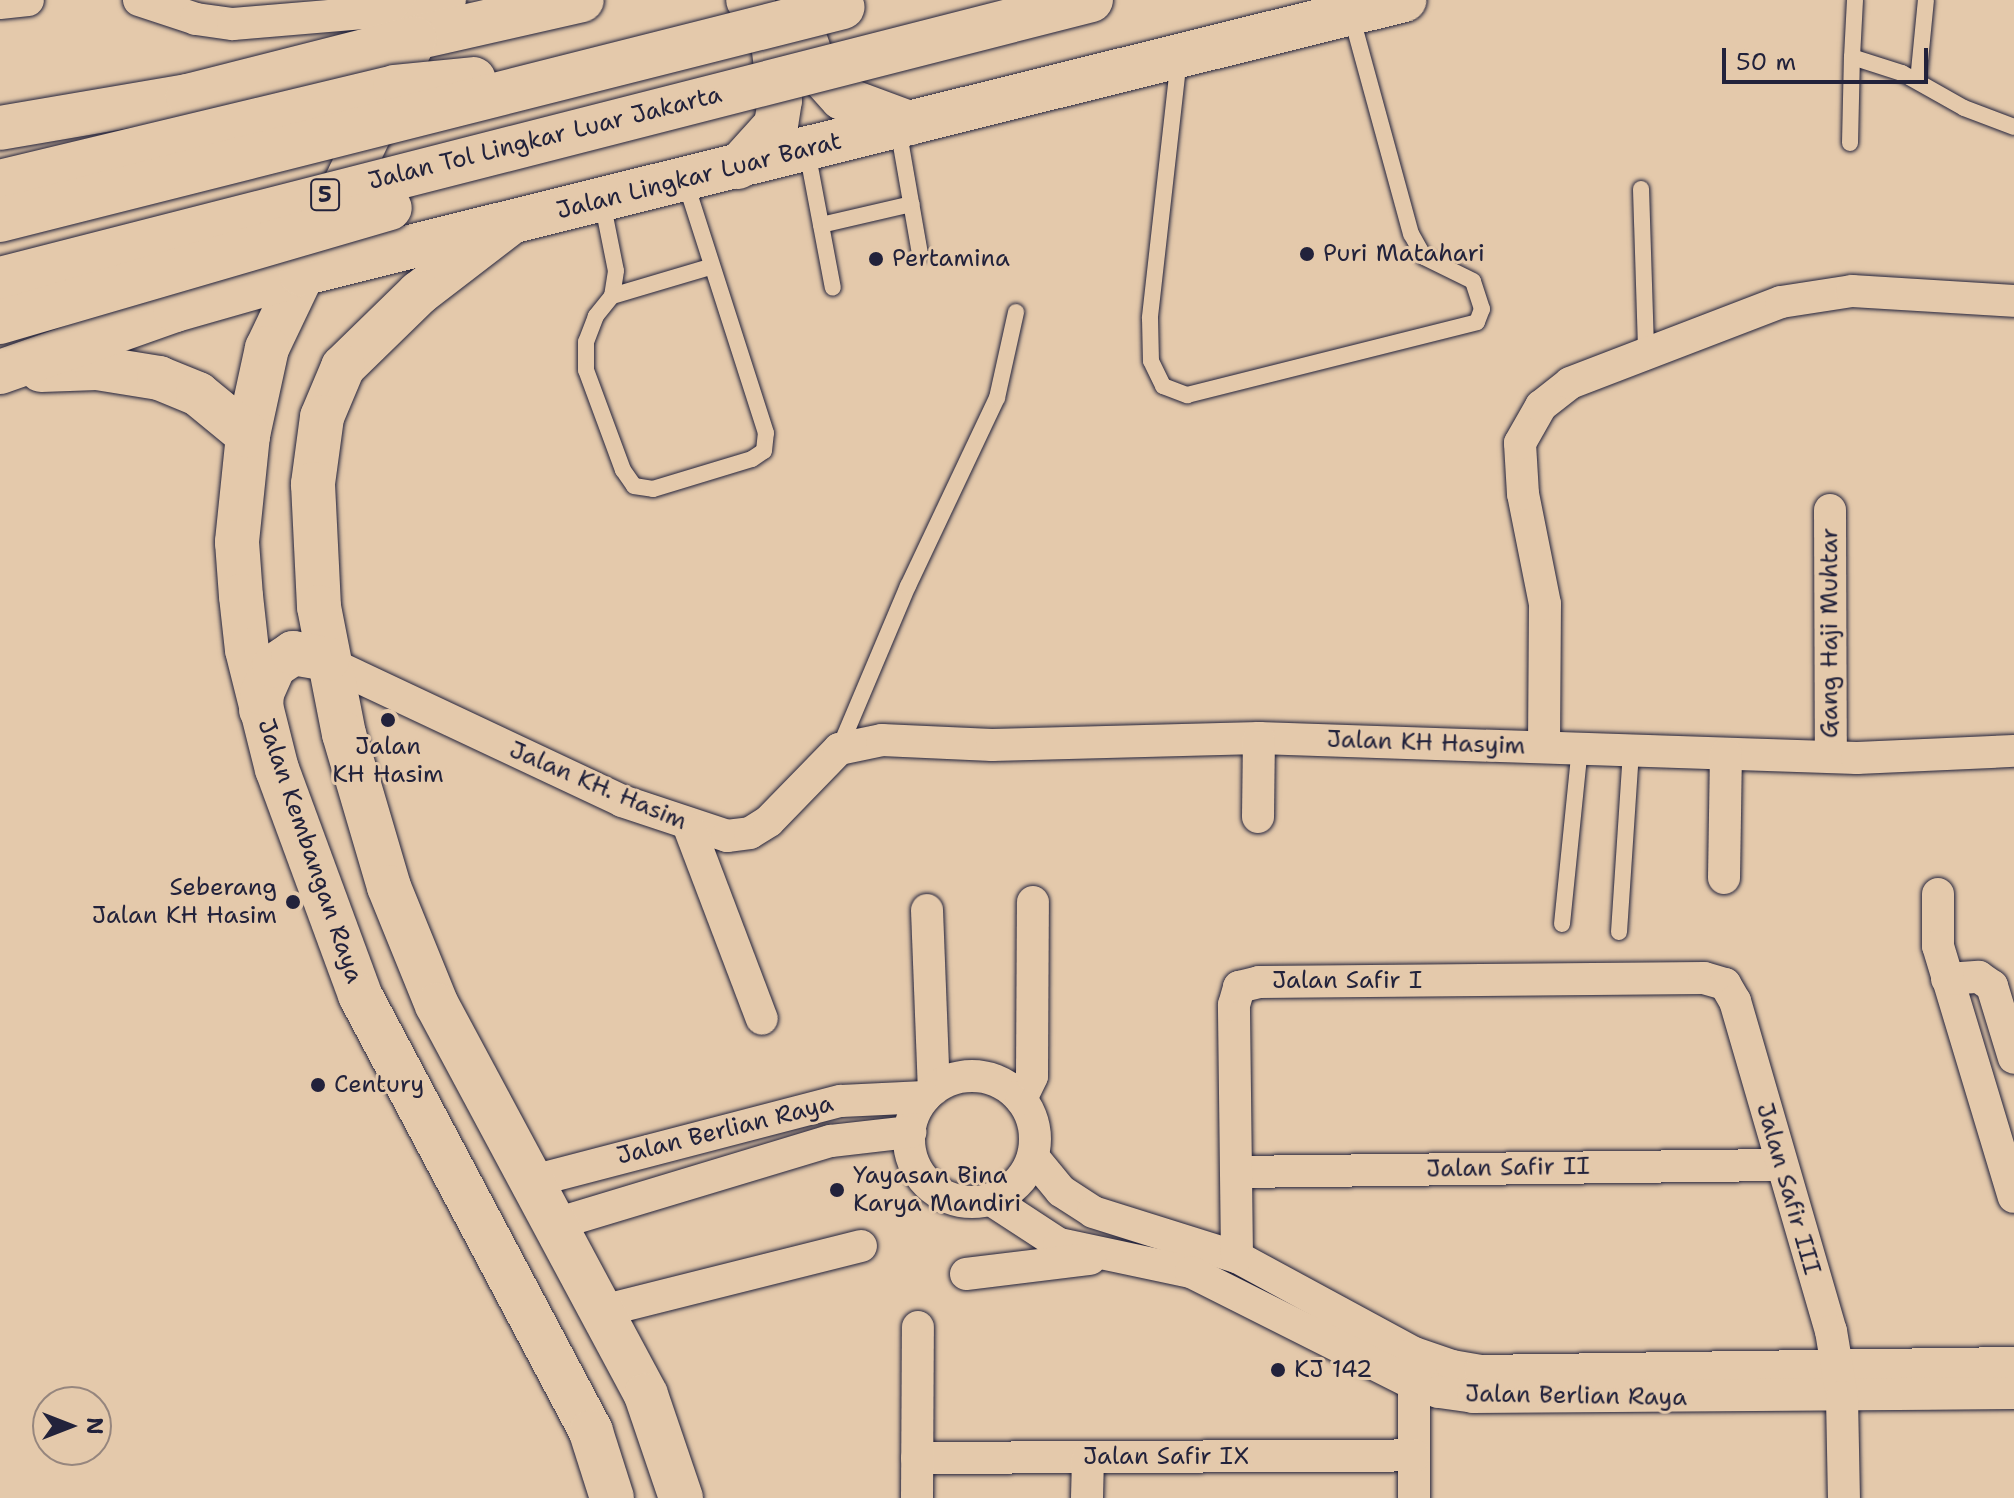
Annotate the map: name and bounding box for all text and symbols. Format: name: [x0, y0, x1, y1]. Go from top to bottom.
scale bar: [1726, 32, 1932, 82]
text: 50 m: [1736, 46, 1796, 78]
street label: Jalan Tol Lingkar Luar Jakarta: [365, 80, 725, 196]
street label: Jalan Lingkar Luar Barat: [554, 127, 844, 225]
road number: 5: [309, 177, 341, 213]
place label: Puri Matahari: [1323, 240, 1485, 268]
place label: Pertamina: [892, 245, 1010, 273]
marker: Puri Matahari: [1298, 245, 1316, 263]
marker: Pertamina: [867, 250, 885, 268]
street label: Gang Haji Muhtar: [1816, 528, 1844, 738]
marker: Jalan KH Hasim: [379, 711, 397, 729]
street label: Jalan Kembangan Raya: [251, 715, 369, 987]
street label: Jalan KH Hasyim: [1326, 725, 1526, 761]
place label: Jalan KH Hasim: [332, 733, 444, 789]
street label: Jalan KH. Hasim: [505, 736, 691, 836]
place label: Seberang Jalan KH Hasim: [92, 874, 277, 930]
marker: Seberang Jalan KH Hasim: [284, 893, 302, 911]
street label: Jalan Safir I: [1272, 967, 1422, 995]
place label: Century: [334, 1071, 424, 1099]
marker: Century: [309, 1076, 327, 1094]
street label: Jalan Berlian Raya: [614, 1089, 836, 1171]
street label: Jalan Safir III: [1750, 1100, 1826, 1278]
street label: Jalan Safir II: [1426, 1152, 1590, 1184]
place label: Yayasan Bina Karya Mandiri: [853, 1162, 1021, 1218]
marker: Yayasan Bina Karya Mandiri: [828, 1181, 846, 1199]
place label: KJ 142: [1294, 1356, 1373, 1384]
marker: KJ 142: [1269, 1361, 1287, 1379]
street label: Jalan Berlian Raya: [1465, 1380, 1687, 1412]
north arrow: [32, 1386, 112, 1466]
text: N: [80, 1417, 109, 1435]
street label: Jalan Safir IX: [1083, 1443, 1249, 1471]

